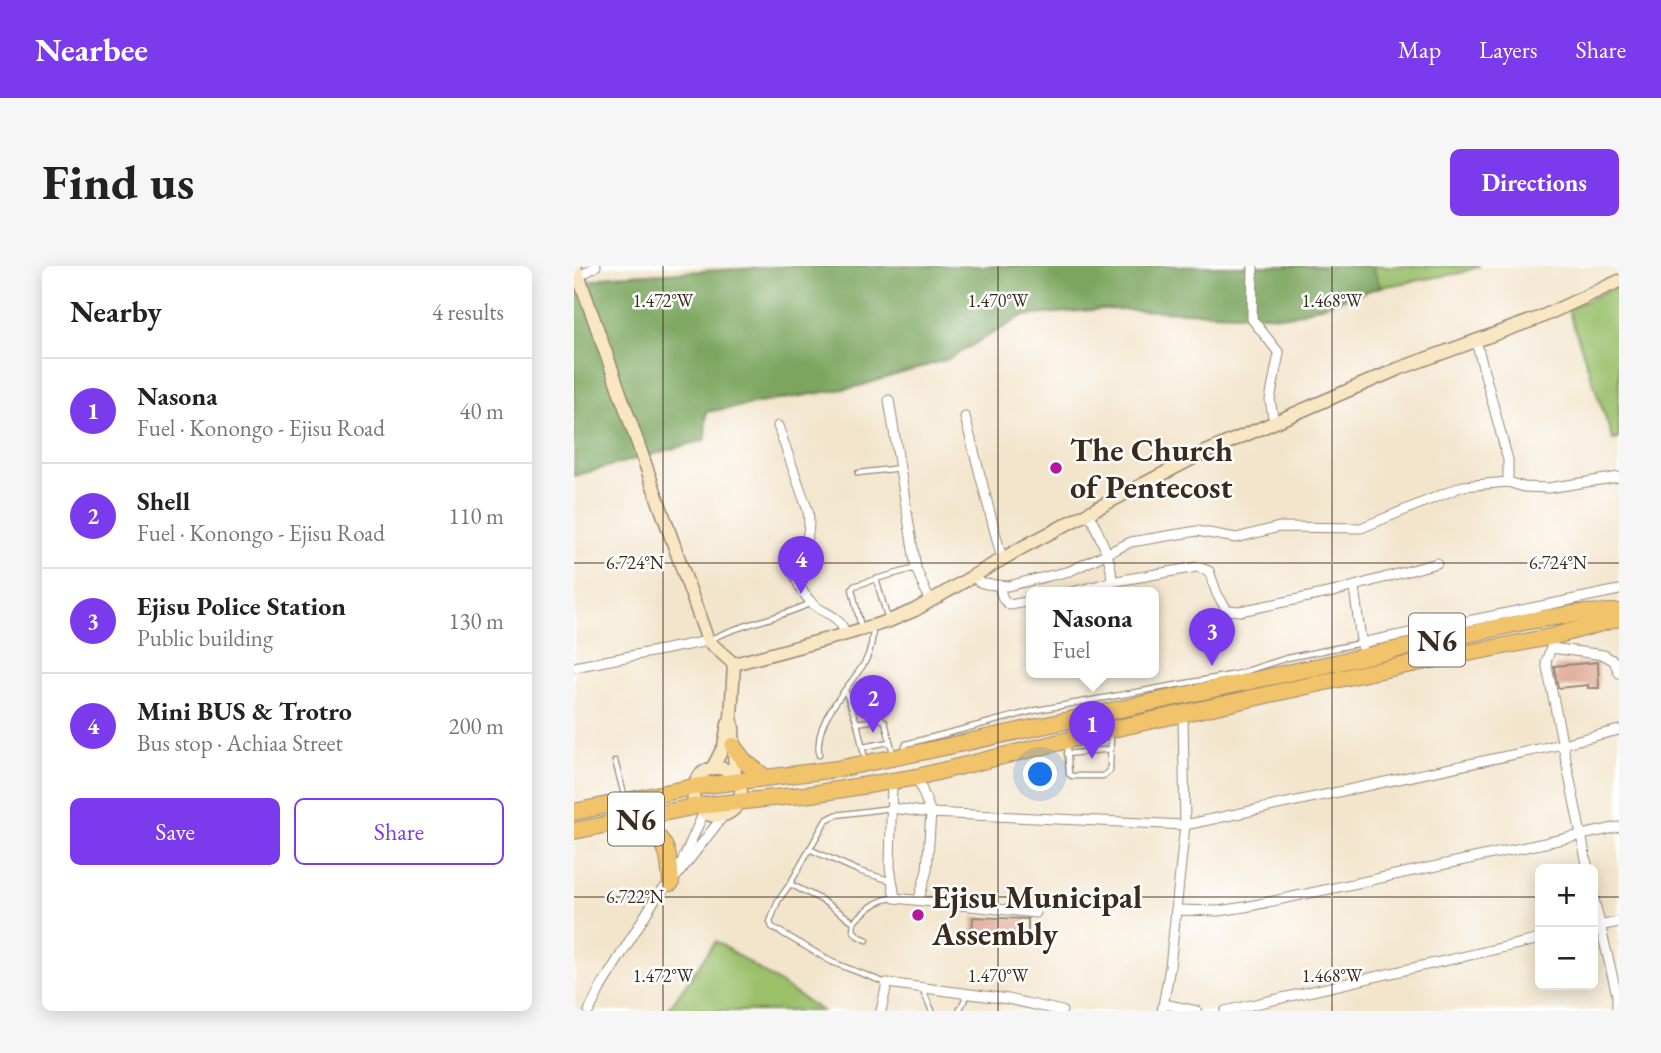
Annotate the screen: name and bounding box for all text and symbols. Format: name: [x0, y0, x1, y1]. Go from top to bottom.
text: Nearbee: [35, 28, 148, 71]
text: Map: [1398, 34, 1441, 65]
text: Layers: [1479, 34, 1538, 65]
text: Share: [1576, 34, 1626, 65]
button: Directions: [1450, 149, 1619, 216]
text: Find us: [42, 150, 194, 214]
text: 1.472°W: [633, 289, 694, 312]
text: 1.470°W: [968, 289, 1029, 312]
text: 1.468°W: [1302, 289, 1363, 312]
text: Nearby: [70, 292, 162, 331]
text: 4 results: [432, 297, 504, 327]
text: Nasona: [137, 379, 218, 413]
text: 1: [87, 396, 99, 426]
text: 40 m: [459, 396, 504, 426]
text: Fuel · Konongo - Ejisu Road: [137, 413, 385, 443]
place label: The Church of Pentecost: [1070, 429, 1233, 508]
marker: The Church of Pentecost: [1048, 460, 1064, 476]
text: Shell: [137, 484, 190, 518]
text: 2: [87, 501, 99, 531]
text: 110 m: [448, 501, 504, 531]
text: Fuel · Konongo - Ejisu Road: [137, 518, 385, 548]
pin: 4: [778, 536, 824, 594]
text: 6.724°N: [606, 551, 665, 574]
text: 6.724°N: [1529, 551, 1588, 574]
popup: [1026, 587, 1159, 678]
text: Ejisu Police Station: [137, 589, 346, 623]
text: Nasona: [1052, 601, 1133, 635]
text: 3: [87, 606, 99, 636]
text: 130 m: [448, 606, 504, 636]
pin: 3: [1189, 608, 1235, 666]
road number: N6: [1409, 614, 1465, 666]
text: Public building: [137, 623, 273, 653]
text: Fuel: [1052, 635, 1091, 665]
pin: 2: [850, 675, 896, 733]
text: Mini BUS & Trotro: [137, 694, 352, 728]
pin: 1: [1069, 701, 1115, 759]
text: 4: [87, 711, 99, 741]
text: 200 m: [448, 711, 504, 741]
text: Bus stop · Achiaa Street: [137, 728, 343, 758]
your location: [1023, 757, 1057, 791]
road number: N6: [608, 792, 664, 846]
button: Save: [70, 798, 280, 865]
button: Share: [294, 798, 504, 865]
map controls: [1535, 864, 1598, 990]
button: +: [1535, 864, 1598, 927]
place label: Ejisu Municipal Assembly: [931, 876, 1142, 955]
text: 6.722°N: [606, 885, 665, 908]
marker: Ejisu Municipal Assembly: [910, 907, 926, 923]
button: −: [1535, 927, 1598, 990]
text: 1.472°W: [633, 964, 694, 987]
text: 1.470°W: [968, 964, 1029, 987]
text: 1.468°W: [1302, 964, 1363, 987]

